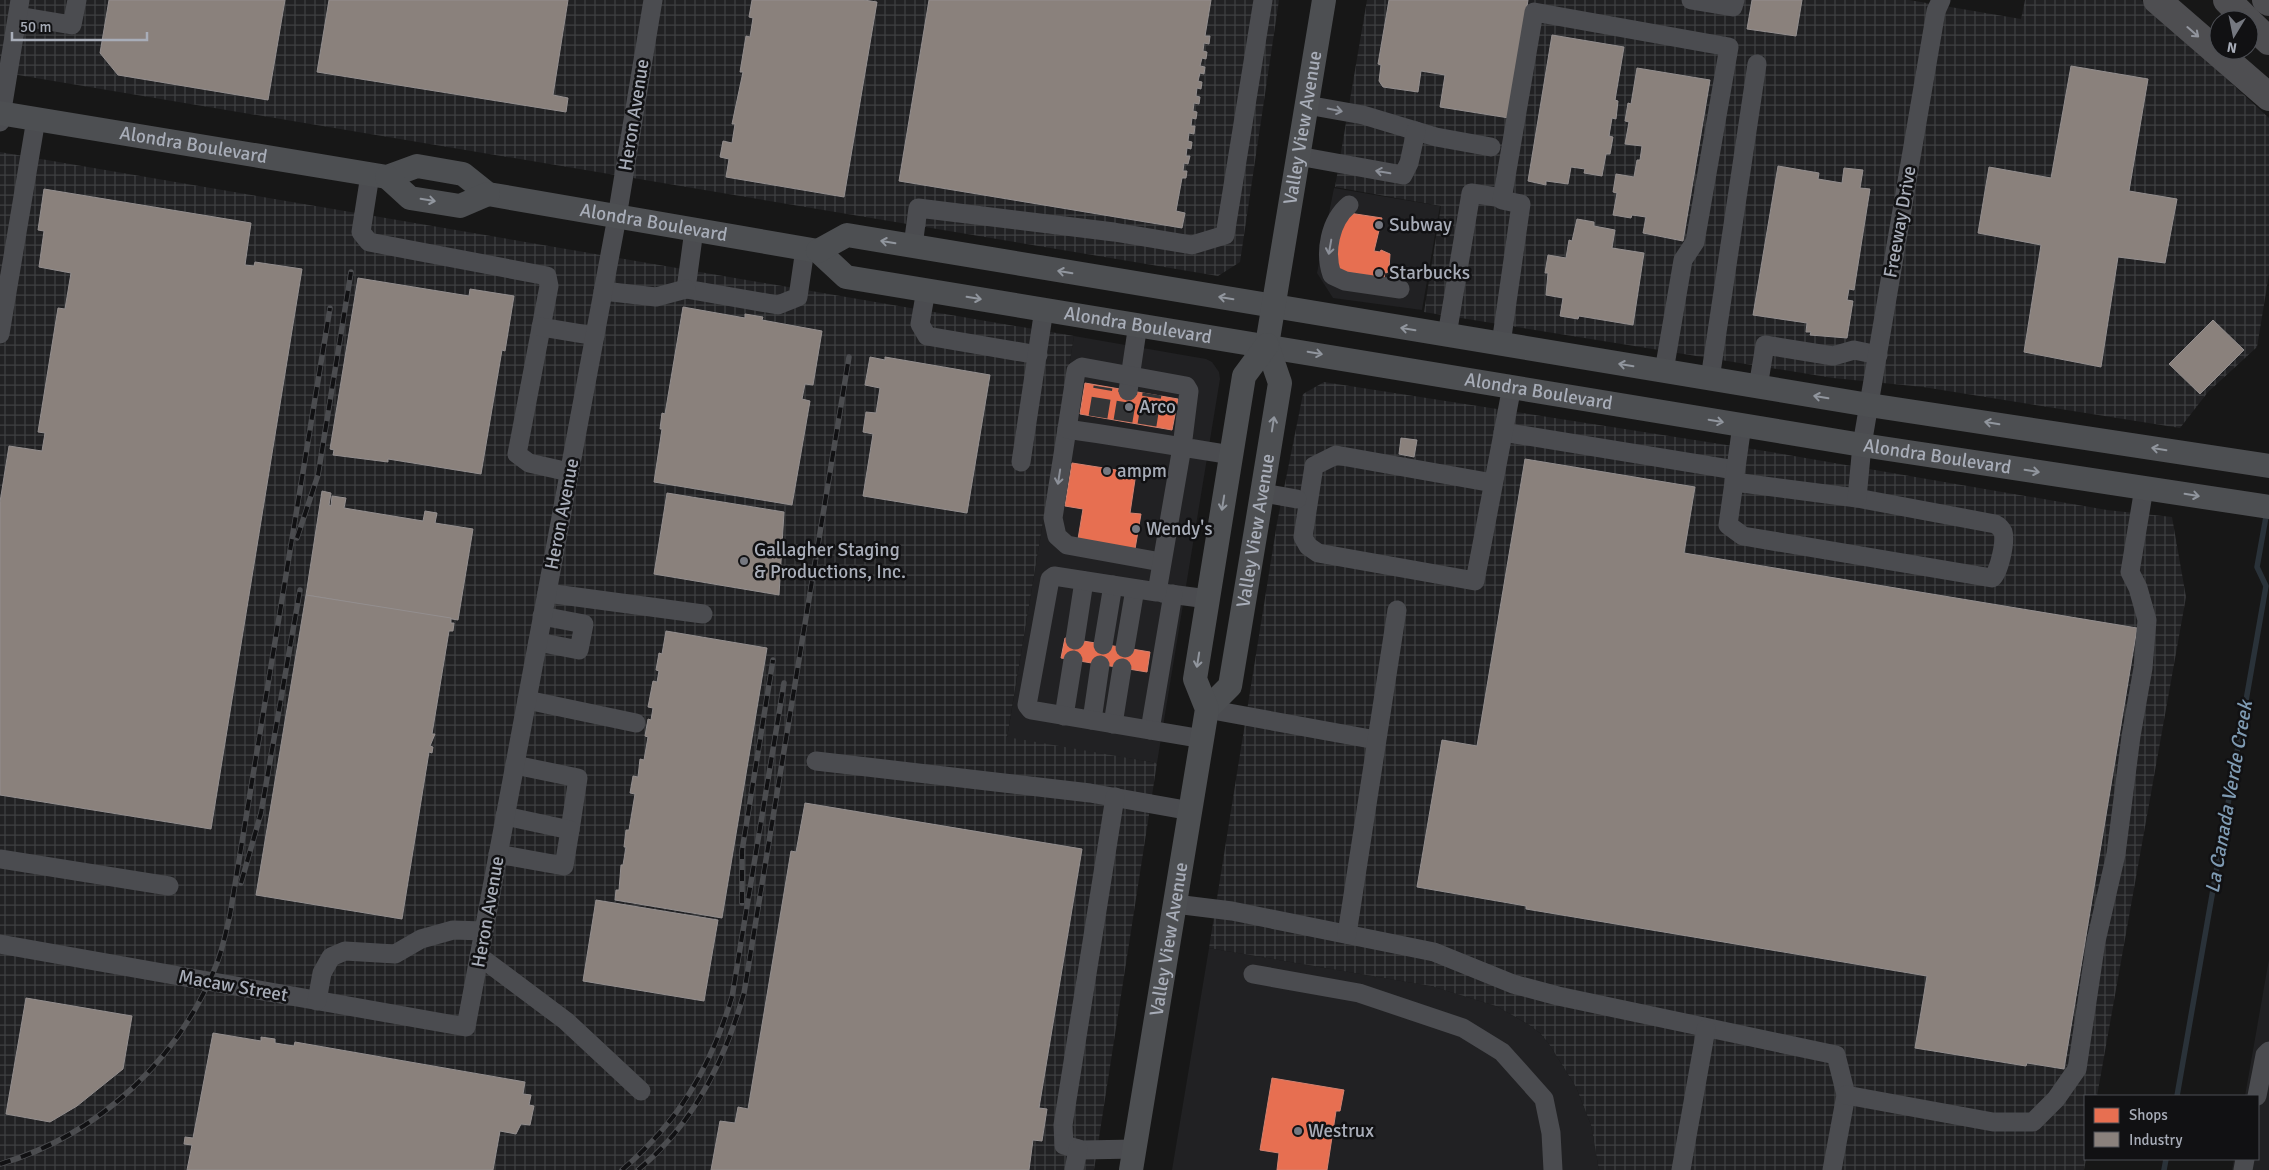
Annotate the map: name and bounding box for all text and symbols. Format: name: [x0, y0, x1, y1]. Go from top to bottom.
scale bar: [12, 10, 148, 42]
north arrow: [2209, 10, 2259, 60]
text: 50 m: [20, 18, 51, 36]
one-way arrow: [2187, 26, 2200, 38]
text: N: [2226, 38, 2238, 57]
street label: Valley View Avenue: [1278, 49, 1327, 206]
street label: Heron Avenue: [613, 57, 655, 173]
one-way arrow: [1327, 106, 1343, 116]
street label: Alondra Boulevard: [118, 121, 269, 169]
street label: Freeway Drive: [1878, 164, 1922, 280]
one-way arrow: [1375, 166, 1391, 176]
one-way arrow: [419, 196, 435, 206]
street label: Alondra Boulevard: [578, 198, 729, 247]
place label: Subway: [1389, 213, 1452, 237]
marker: Subway: [1373, 219, 1385, 231]
one-way arrow: [880, 237, 896, 247]
one-way arrow: [1324, 239, 1334, 255]
place label: Starbucks: [1389, 261, 1470, 285]
one-way arrow: [1058, 266, 1074, 276]
marker: Starbucks: [1373, 267, 1385, 279]
one-way arrow: [965, 293, 981, 303]
one-way arrow: [1218, 293, 1234, 303]
street label: Alondra Boulevard: [1062, 301, 1214, 349]
one-way arrow: [1400, 323, 1416, 333]
one-way arrow: [1307, 349, 1323, 359]
one-way arrow: [1619, 359, 1635, 369]
street label: Alondra Boulevard: [1463, 367, 1614, 416]
one-way arrow: [1814, 392, 1830, 402]
place label: Arco: [1139, 395, 1176, 419]
marker: Arco: [1123, 401, 1135, 413]
one-way arrow: [1268, 416, 1278, 432]
one-way arrow: [1707, 416, 1723, 426]
one-way arrow: [1985, 418, 2001, 428]
street label: Alondra Boulevard: [1862, 433, 2013, 480]
one-way arrow: [2151, 443, 2167, 453]
street label: Valley View Avenue: [1231, 452, 1280, 609]
street label: Heron Avenue: [539, 456, 585, 572]
place label: ampm: [1117, 459, 1167, 483]
marker: ampm: [1101, 465, 1113, 477]
one-way arrow: [2023, 466, 2039, 476]
one-way arrow: [1054, 468, 1064, 484]
one-way arrow: [2184, 491, 2200, 501]
one-way arrow: [1218, 495, 1228, 511]
place label: Wendy's: [1146, 517, 1212, 541]
marker: Wendy's: [1130, 523, 1142, 535]
place label: Gallagher Staging & Productions, Inc.: [754, 538, 906, 584]
marker: Gallagher Staging & Productions, Inc.: [738, 555, 750, 567]
one-way arrow: [1192, 652, 1202, 668]
water label: La Canada Verde Creek: [2200, 697, 2259, 895]
street label: Heron Avenue: [466, 854, 510, 970]
street label: Valley View Avenue: [1145, 860, 1194, 1018]
street label: Macaw Street: [176, 965, 290, 1007]
legend: [2084, 1095, 2259, 1160]
text: Shops: [2129, 1106, 2168, 1124]
place label: Westrux: [1308, 1119, 1374, 1143]
marker: Westrux: [1292, 1125, 1304, 1137]
text: Industry: [2129, 1131, 2182, 1149]

